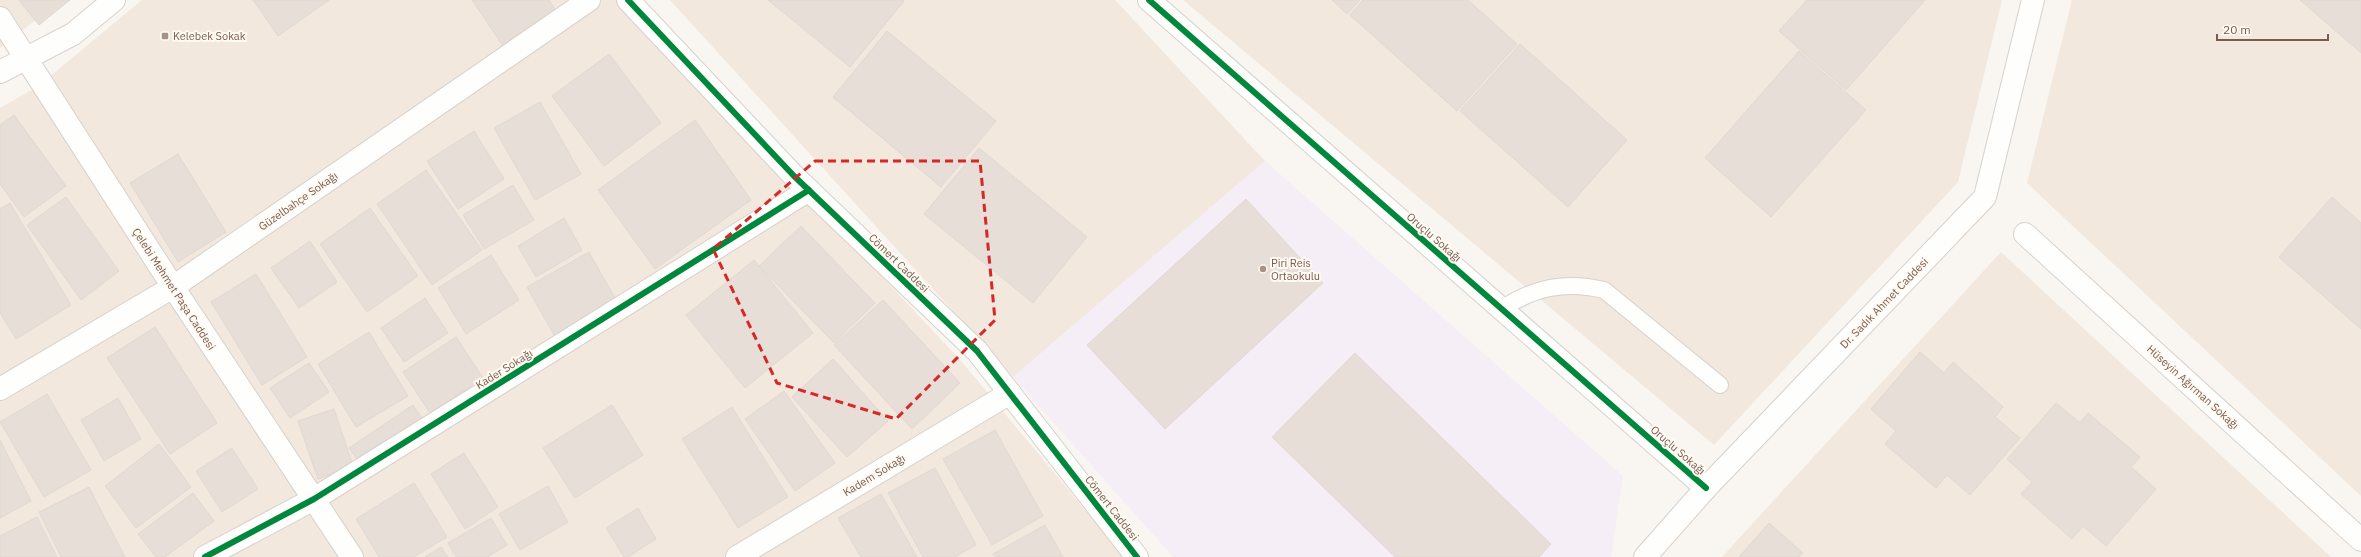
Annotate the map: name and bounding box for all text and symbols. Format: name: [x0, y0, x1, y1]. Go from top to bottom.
scale bar: [2217, 16, 2328, 42]
text: 20 m: [2223, 22, 2251, 37]
place label: Kelebek Sokak: [173, 29, 246, 43]
marker: Kelebek Sokak: [160, 31, 170, 41]
street label: Güzelbahçe Sokağı: [256, 169, 340, 233]
street label: Oruçlu Sokağı: [1404, 209, 1464, 265]
street label: Çelebi Mehmet Paşa Caddesi: [129, 225, 219, 353]
street label: Cömert Caddesi: [866, 231, 932, 295]
street label: Dr. Sadık Ahmet Caddesi: [1837, 255, 1931, 351]
place label: Piri Reis Ortaokulu: [1271, 256, 1320, 283]
marker: Piri Reis Ortaokulu: [1258, 264, 1268, 274]
street label: Hüseyin Ağırman Sokağı: [2144, 342, 2242, 432]
street label: Kader Sokağı: [473, 346, 535, 392]
street label: Oruçlu Sokağı: [1648, 422, 1708, 478]
street label: Kadem Sokağı: [840, 451, 908, 499]
street label: Cömert Caddesi: [1082, 473, 1142, 543]

